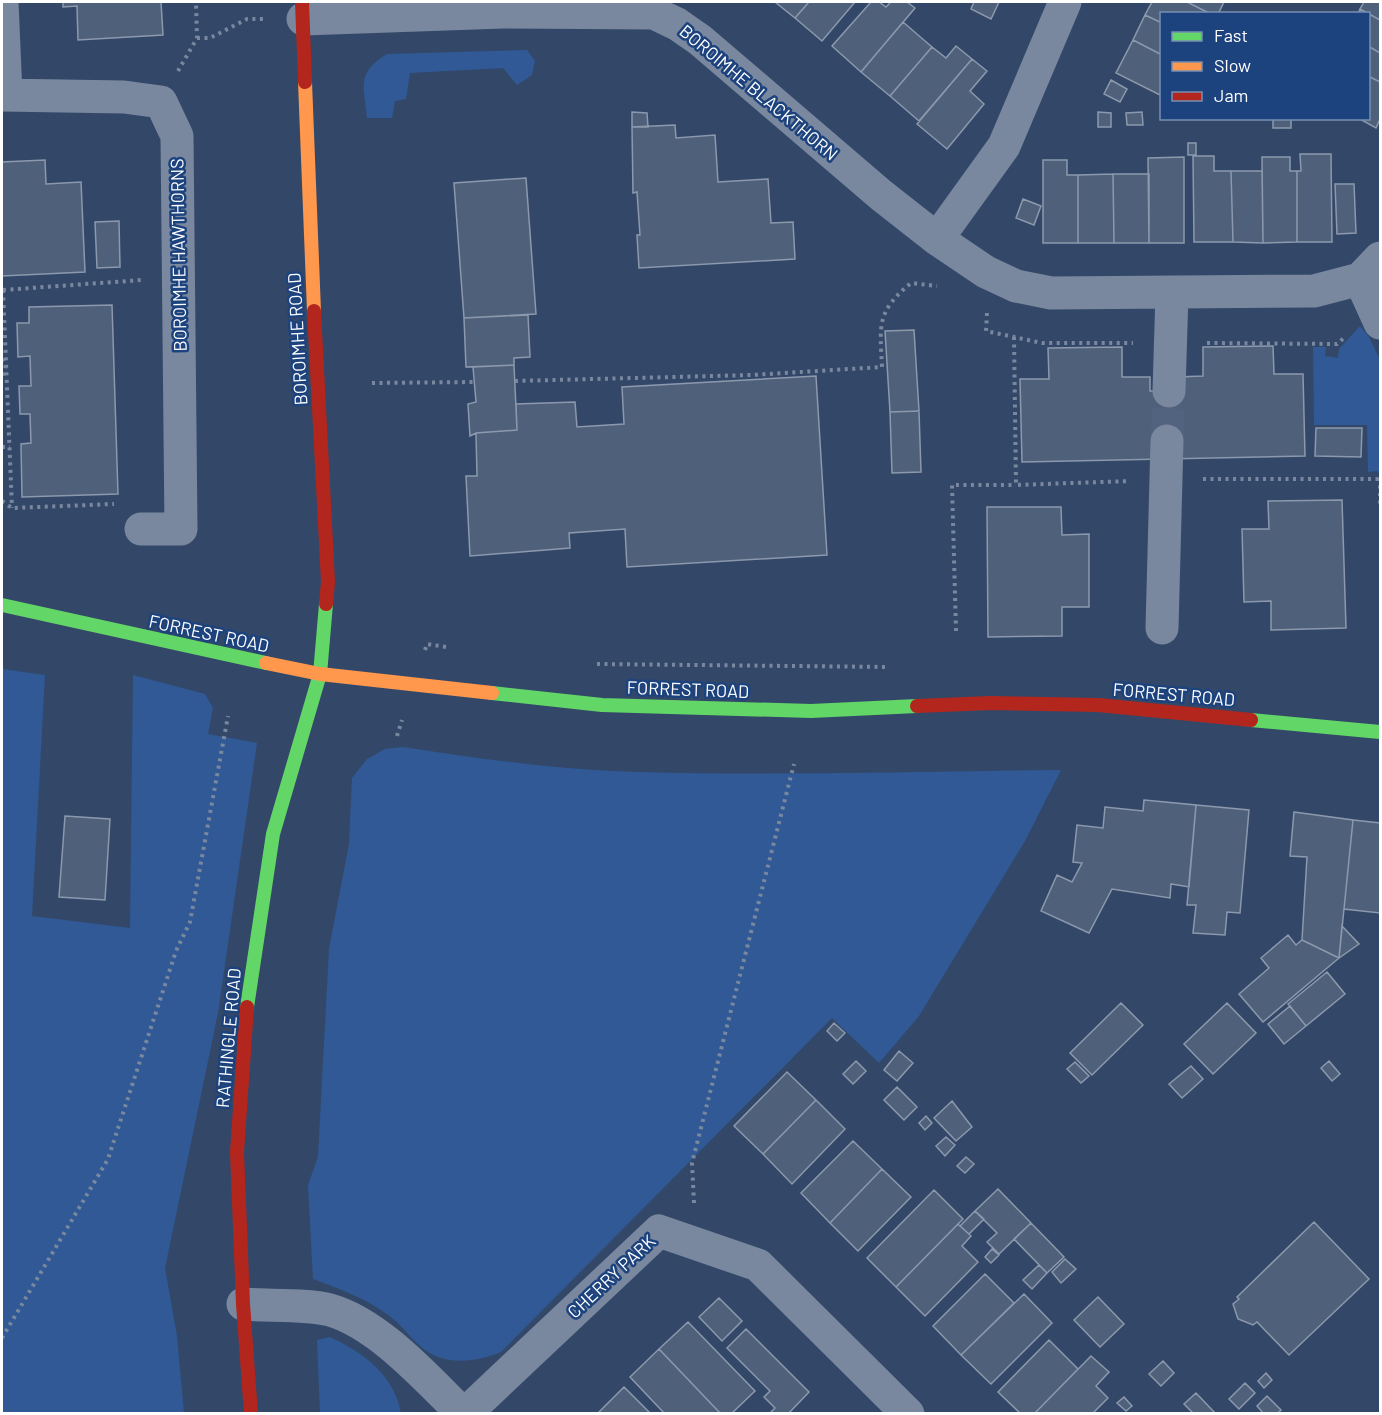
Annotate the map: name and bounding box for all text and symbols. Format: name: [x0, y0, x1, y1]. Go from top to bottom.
legend: [1160, 12, 1370, 120]
street label: BOROIMHE BLACKTHORN: [675, 19, 843, 165]
text: Fast: [1214, 24, 1248, 46]
text: Slow: [1214, 54, 1251, 76]
text: Jam: [1214, 84, 1248, 106]
street label: BOROIMHE HAWTHORNS: [165, 158, 191, 352]
street label: BOROIMHE ROAD: [283, 272, 311, 406]
street label: FORREST ROAD: [147, 610, 271, 656]
street label: FORREST ROAD: [626, 676, 750, 702]
street label: FORREST ROAD: [1112, 678, 1236, 710]
street label: RATHINGLE ROAD: [211, 967, 245, 1109]
street label: CHERRY PARK: [562, 1230, 660, 1322]

